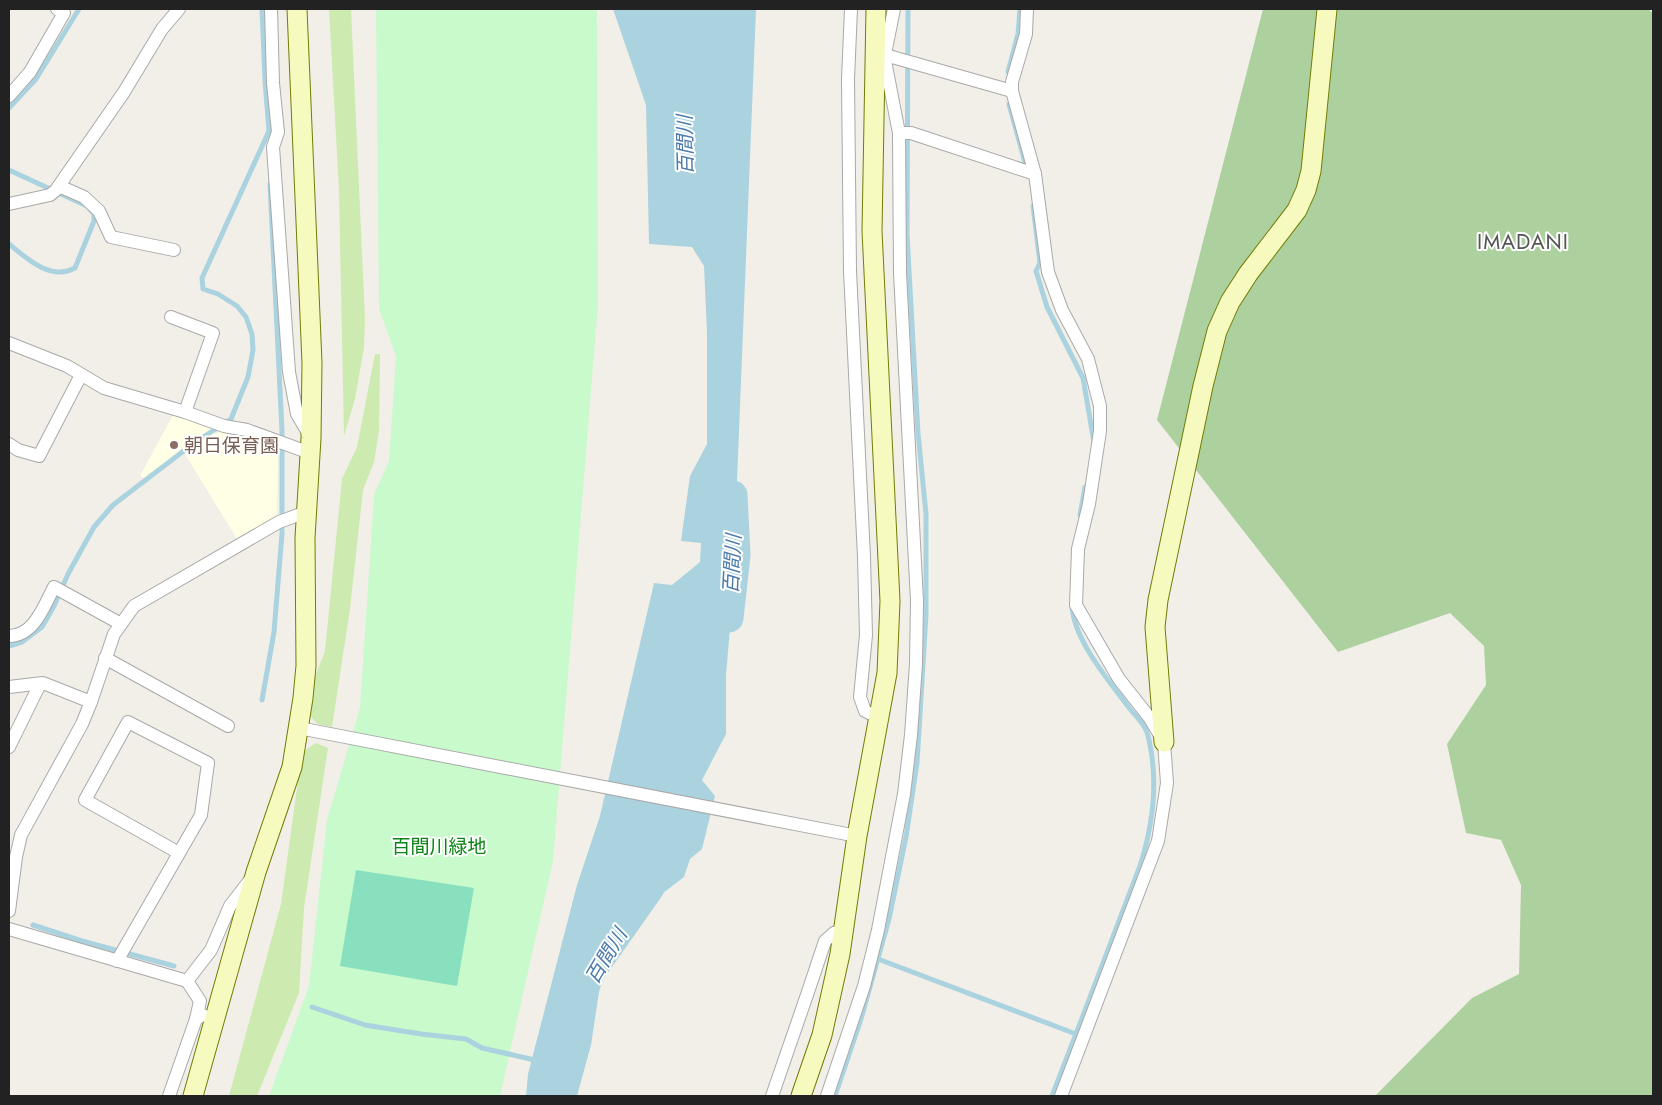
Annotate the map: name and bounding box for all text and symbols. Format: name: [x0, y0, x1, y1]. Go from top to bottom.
water label: 百間川: [670, 113, 701, 175]
district label: IMADANI: [1477, 227, 1569, 257]
place label: 朝日保育園: [184, 432, 279, 459]
marker: 朝日保育園: [168, 439, 180, 451]
water label: 百間川: [716, 531, 749, 595]
park label: 百間川緑地: [391, 833, 487, 860]
water label: 百間川: [579, 921, 635, 989]

